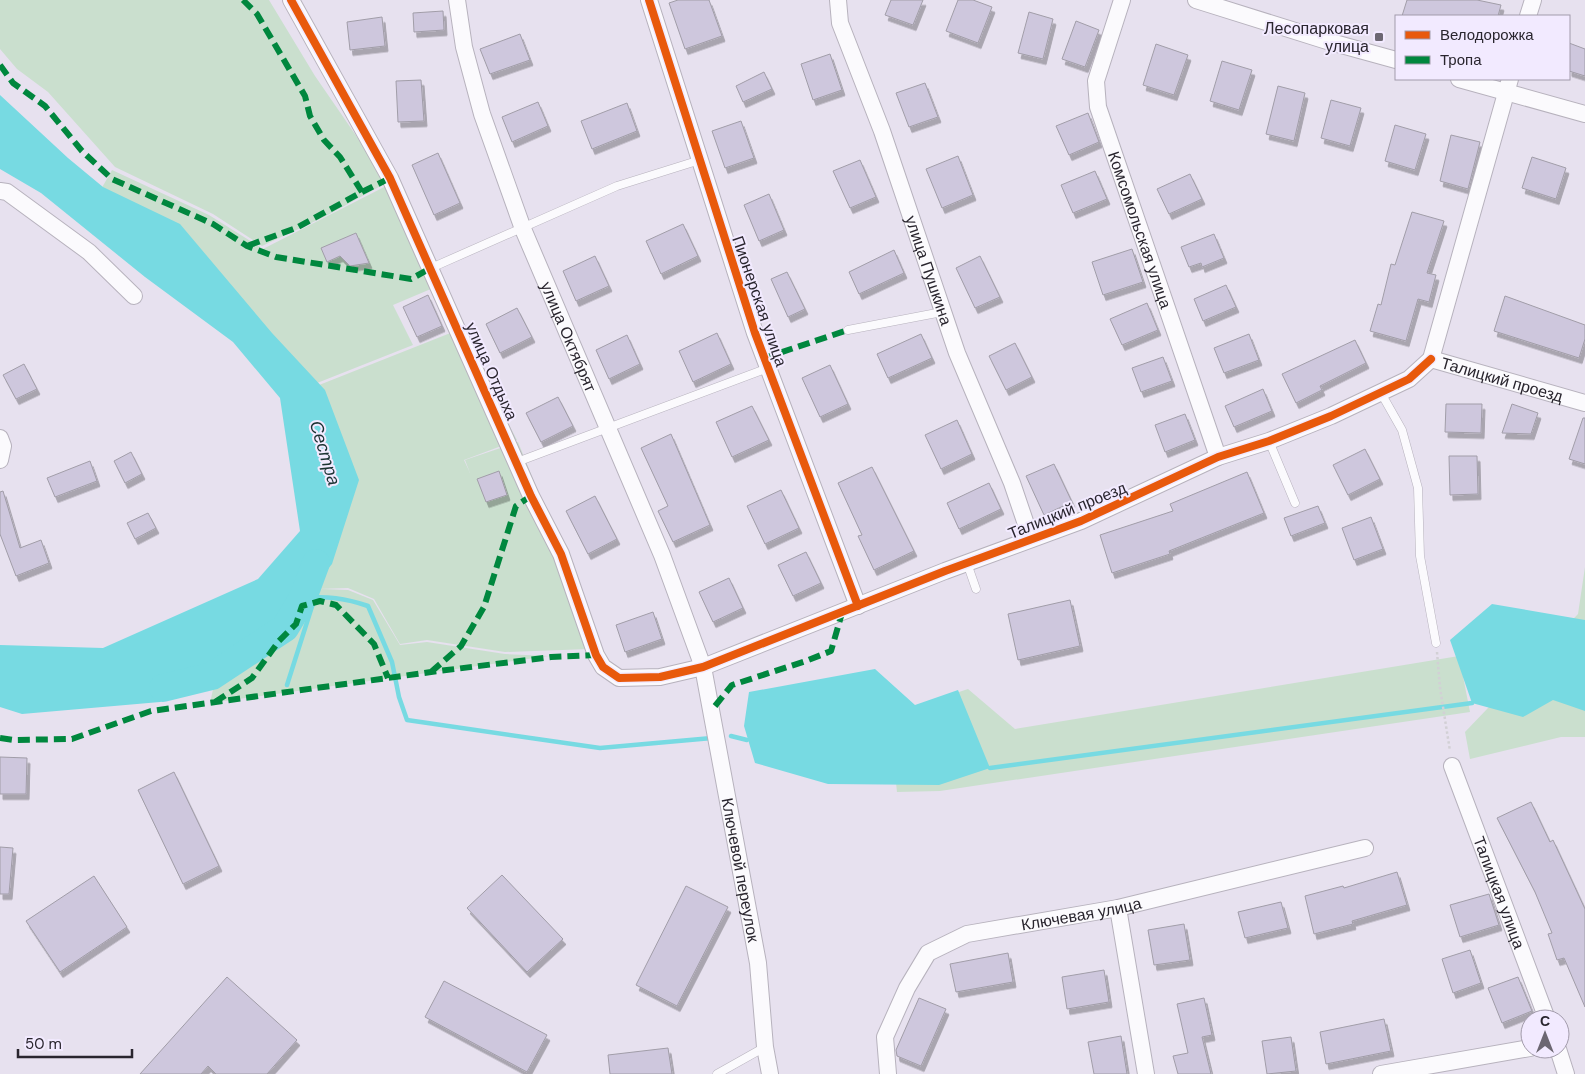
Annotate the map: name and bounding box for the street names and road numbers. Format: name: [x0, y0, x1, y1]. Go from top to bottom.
street label: Комсомольская улица: [1103, 149, 1176, 311]
street label: улица Пушкина: [900, 213, 957, 328]
street label: Пионерская улица: [727, 233, 792, 370]
street label: улица Октябрят: [536, 279, 601, 396]
street label: улица Отдыха: [461, 319, 523, 424]
street label: Талицкий проезд: [1439, 352, 1566, 407]
street label: Талицкий проезд: [1005, 477, 1130, 544]
street label: Ключевой переулок: [717, 796, 764, 945]
street label: Талицкая улица: [1468, 833, 1530, 952]
street label: Ключевая улица: [1020, 893, 1144, 935]

